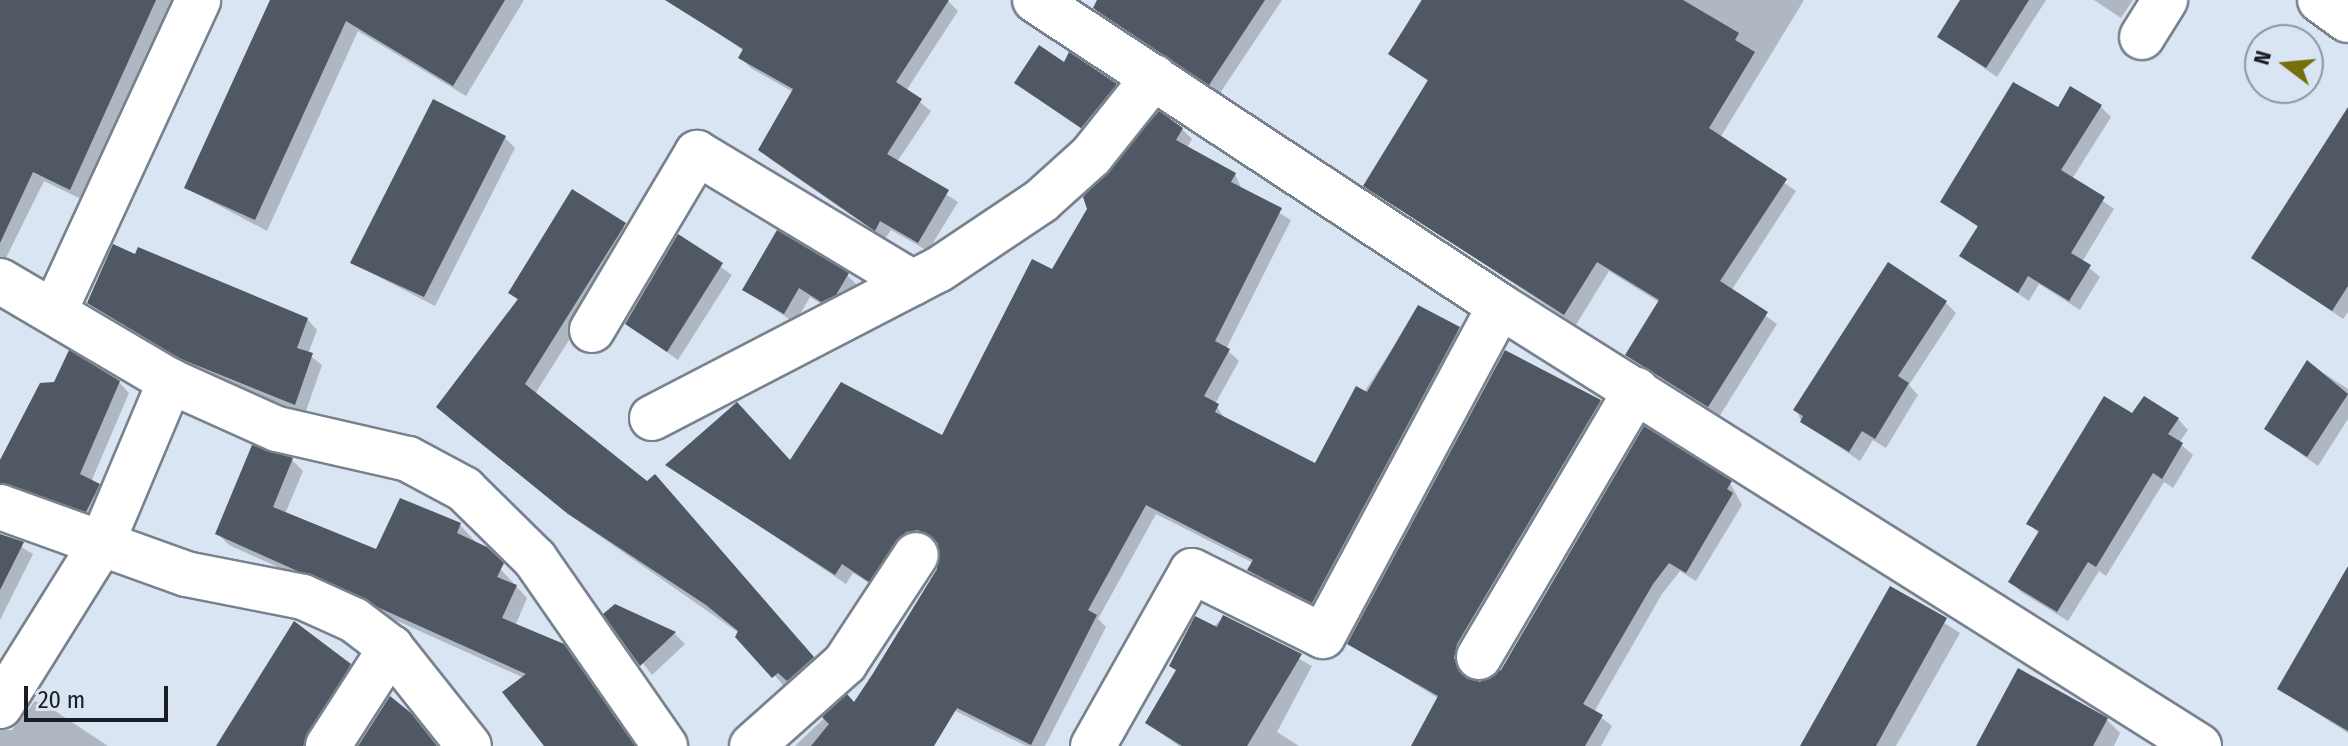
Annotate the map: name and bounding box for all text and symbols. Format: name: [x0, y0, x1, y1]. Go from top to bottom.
north arrow: [2244, 24, 2324, 104]
text: N: [2248, 48, 2277, 68]
scale bar: [28, 670, 172, 720]
text: 20 m: [38, 686, 85, 714]

